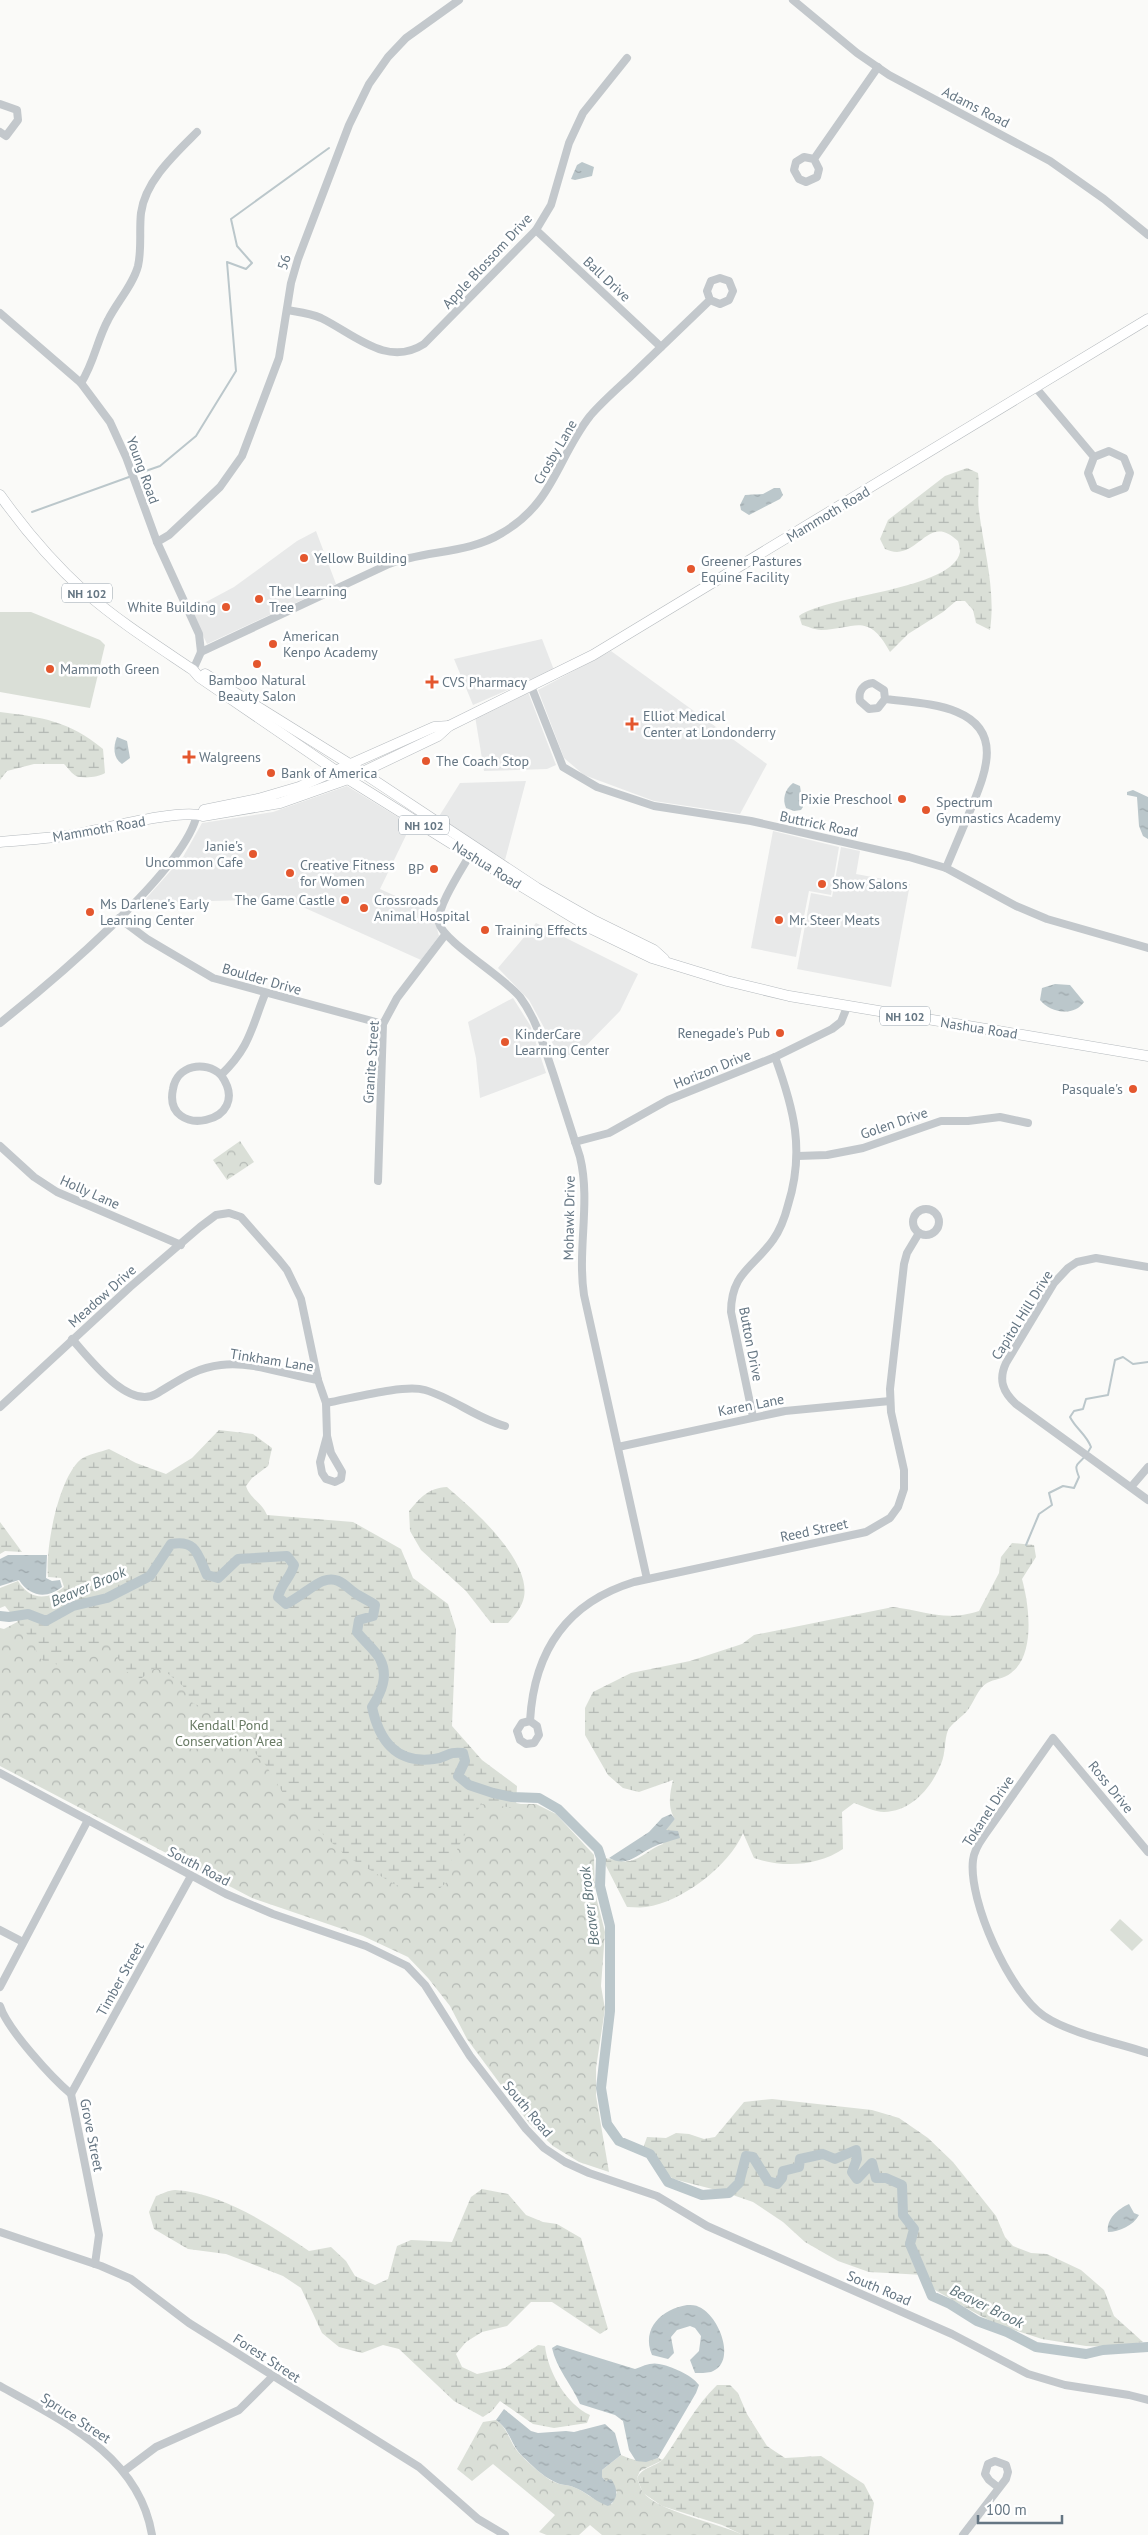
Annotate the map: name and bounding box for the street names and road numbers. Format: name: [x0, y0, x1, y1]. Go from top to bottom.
street label: Adams Road: [939, 82, 1013, 132]
street label: Apple Blossom Drive: [438, 210, 536, 312]
street label: 56: [273, 252, 295, 272]
street label: Ball Drive: [579, 252, 635, 306]
street label: Crosby Lane: [529, 416, 581, 488]
street label: Young Road: [123, 434, 163, 506]
street label: Mammoth Road: [783, 482, 873, 546]
road number: NH 102: [62, 584, 112, 602]
street label: Buttrick Road: [778, 807, 860, 841]
street label: Mammoth Road: [51, 812, 147, 846]
road number: NH 102: [399, 816, 449, 834]
street label: Nashua Road: [449, 837, 525, 893]
street label: Boulder Drive: [220, 959, 304, 999]
road number: NH 102: [880, 1006, 930, 1026]
street label: Nashua Road: [939, 1013, 1019, 1043]
street label: Granite Street: [359, 1020, 383, 1104]
street label: Horizon Drive: [671, 1045, 753, 1093]
street label: Golen Drive: [858, 1103, 930, 1143]
street label: Holly Lane: [57, 1171, 123, 1213]
street label: Mohawk Drive: [559, 1175, 579, 1261]
street label: Meadow Drive: [64, 1261, 140, 1331]
street label: Capitol Hill Drive: [987, 1267, 1057, 1363]
street label: Button Drive: [735, 1305, 767, 1383]
street label: Tinkham Lane: [229, 1345, 315, 1375]
street label: Karen Lane: [716, 1390, 786, 1420]
street label: Reed Street: [778, 1514, 850, 1546]
street label: Ross Drive: [1084, 1757, 1138, 1817]
street label: Tokanel Drive: [958, 1772, 1018, 1850]
street label: South Road: [165, 1842, 233, 1890]
street label: Timber Street: [92, 1939, 148, 2019]
street label: South Road: [499, 2077, 557, 2141]
street label: Grove Street: [76, 2097, 108, 2173]
street label: South Road: [844, 2266, 914, 2310]
street label: Forest Street: [230, 2330, 304, 2387]
street label: Spruce Street: [38, 2389, 115, 2447]

